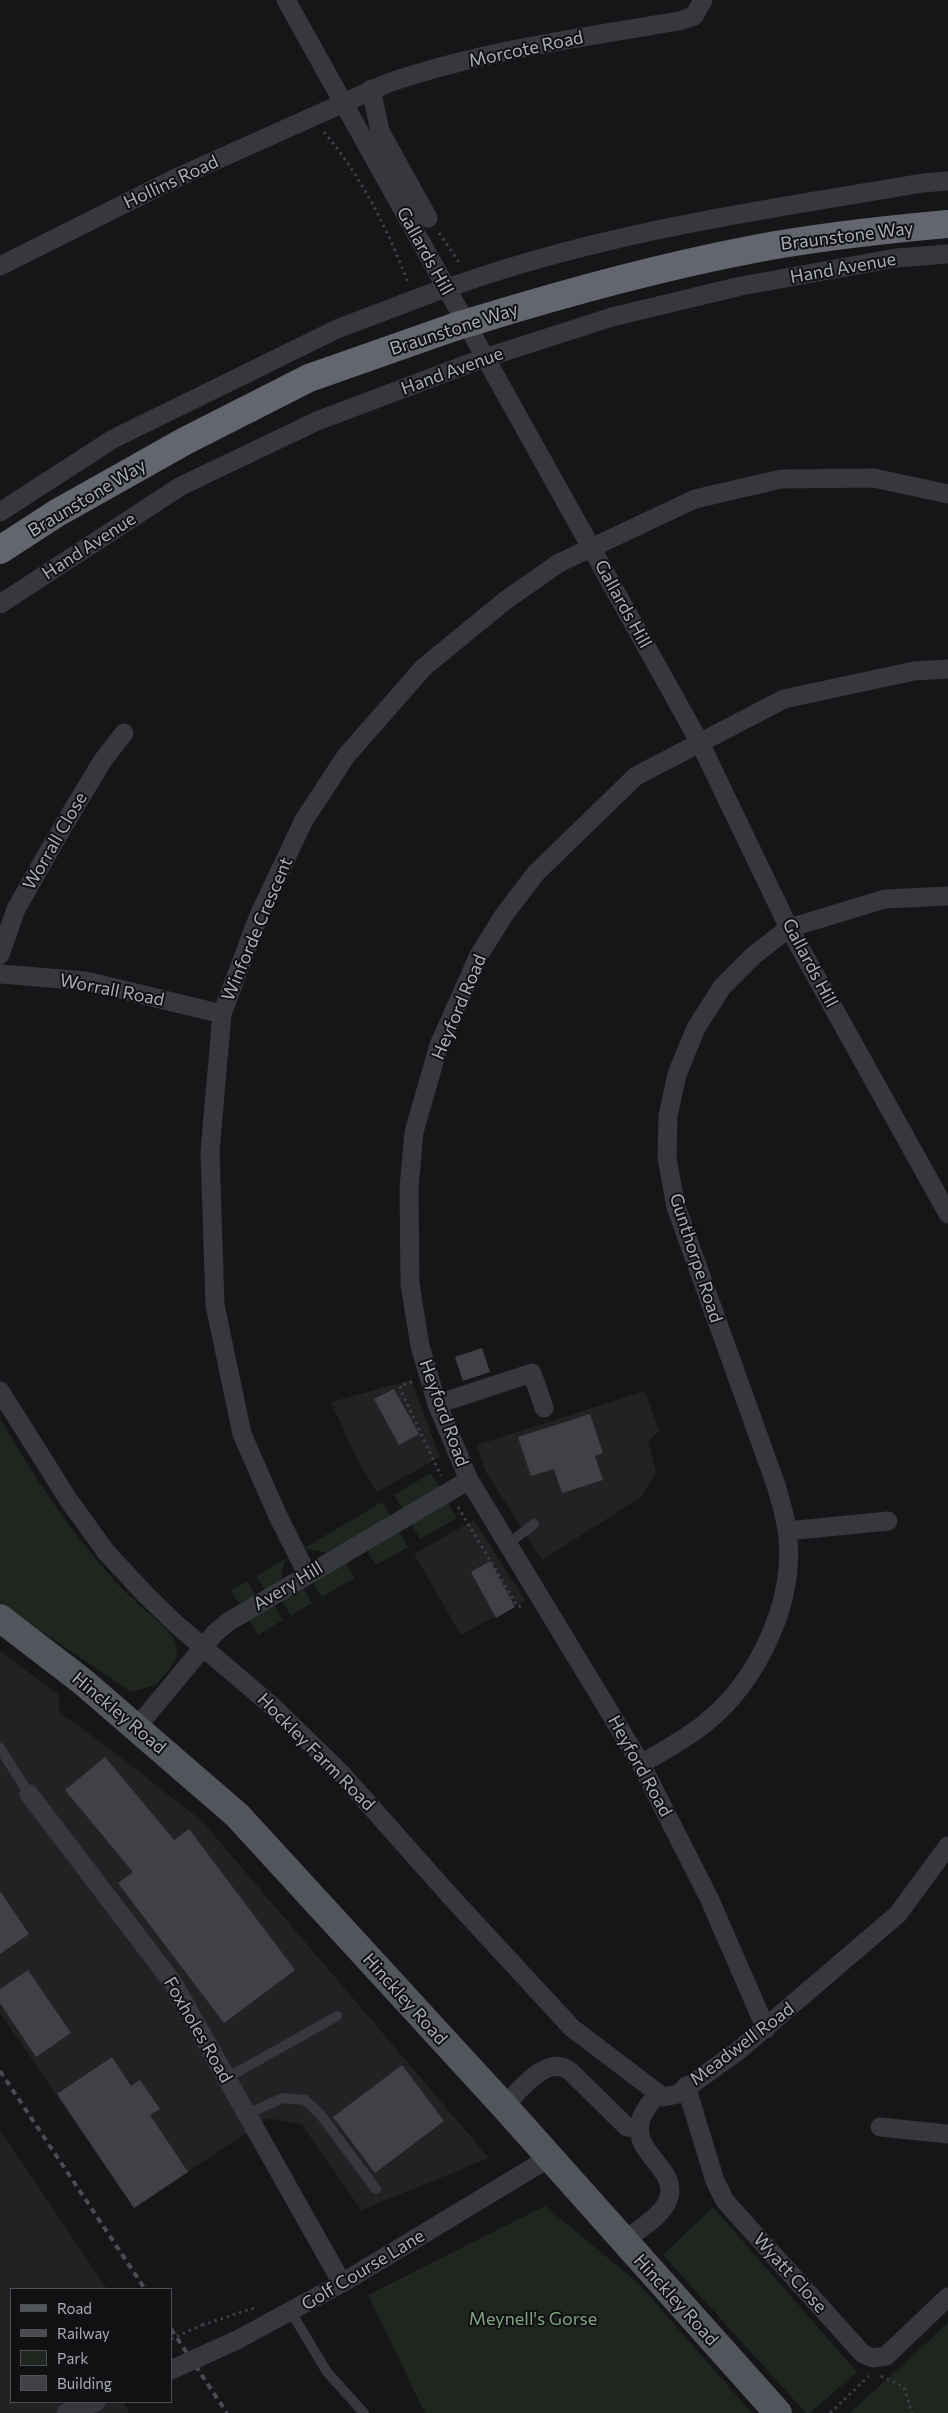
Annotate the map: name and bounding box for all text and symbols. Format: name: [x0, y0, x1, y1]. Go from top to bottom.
street label: Morcote Road: [467, 26, 585, 72]
street label: Hollins Road: [120, 151, 222, 213]
street label: Gallards Hill: [392, 203, 458, 299]
street label: Braunstone Way: [779, 217, 915, 255]
street label: Hand Avenue: [788, 248, 898, 288]
street label: Braunstone Way: [387, 298, 521, 360]
street label: Hand Avenue: [398, 343, 506, 399]
street label: Braunstone Way: [24, 454, 150, 542]
street label: Hand Avenue: [38, 508, 140, 584]
street label: Gallards Hill: [590, 556, 656, 652]
street label: Worrall Close: [18, 788, 92, 894]
street label: Winforde Crescent: [217, 854, 297, 1004]
street label: Gallards Hill: [778, 915, 842, 1011]
street label: Heyford Road: [427, 951, 491, 1063]
street label: Worrall Road: [58, 969, 166, 1011]
street label: Gunthorpe Road: [665, 1191, 727, 1325]
street label: Heyford Road: [415, 1357, 473, 1469]
street label: Avery Hill: [249, 1557, 327, 1615]
street label: Hinckley Road: [68, 1668, 170, 1758]
street label: Hockley Farm Road: [253, 1689, 379, 1815]
street label: Heyford Road: [603, 1712, 677, 1820]
street label: Hinckley Road: [358, 1949, 452, 2049]
street label: Foxholes Road: [159, 1973, 237, 2087]
street label: Meadwell Road: [686, 1998, 798, 2090]
street label: Golf Course Lane: [298, 2225, 428, 2315]
street label: Wyatt Close: [749, 2229, 831, 2317]
street label: Hinckley Road: [629, 2250, 723, 2350]
legend: [10, 2288, 172, 2403]
text: Road: [57, 2299, 92, 2317]
park label: Meynell's Gorse: [469, 2308, 597, 2330]
text: Railway: [57, 2324, 110, 2342]
text: Park: [57, 2349, 88, 2367]
text: Building: [57, 2374, 112, 2392]

